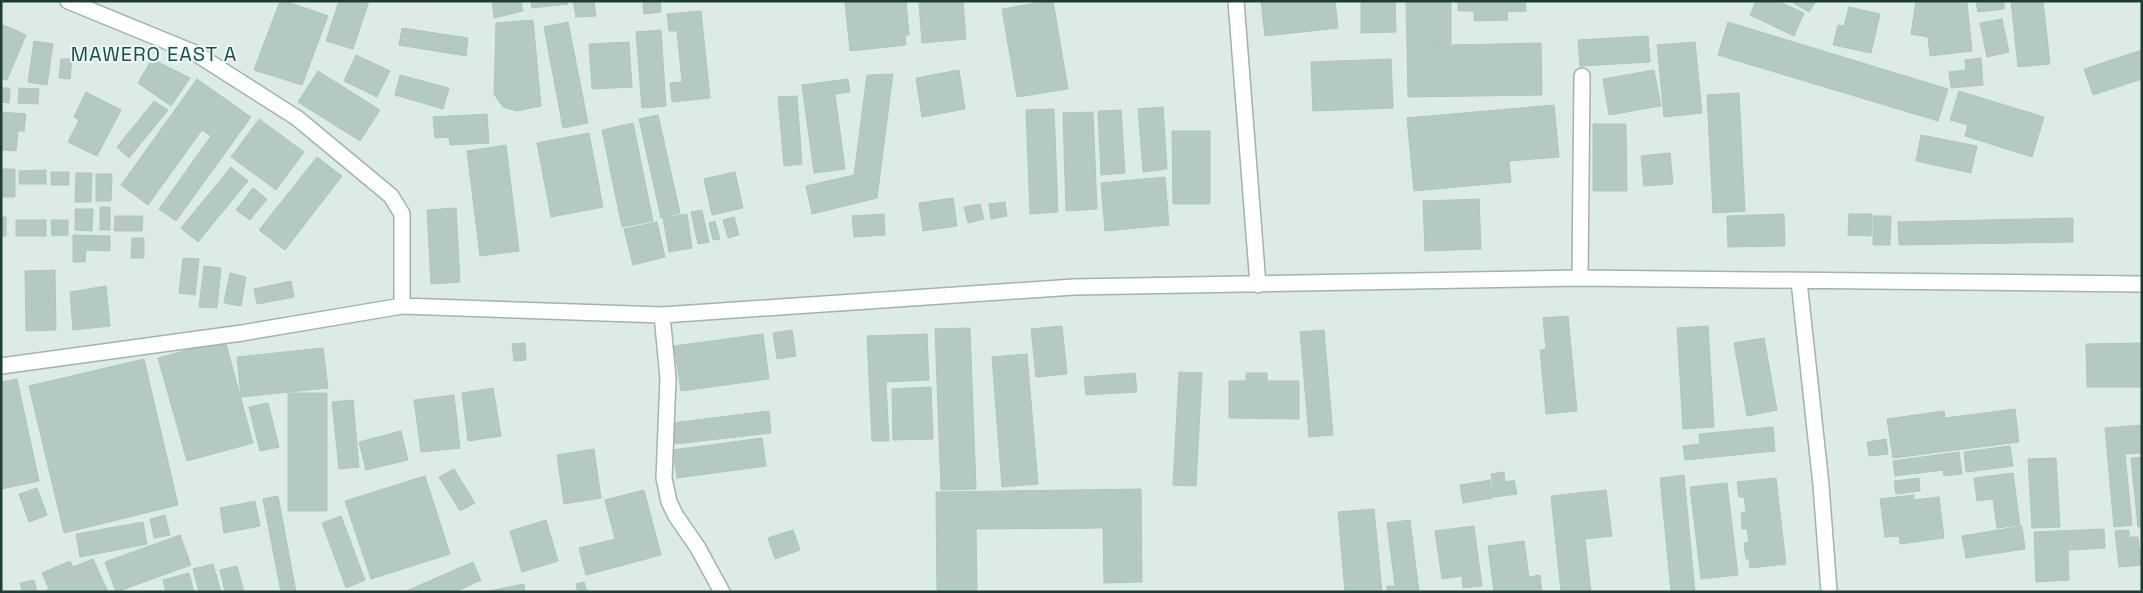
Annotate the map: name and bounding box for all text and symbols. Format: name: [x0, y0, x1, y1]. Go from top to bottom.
district label: MAWERO EAST A: [71, 41, 237, 67]

